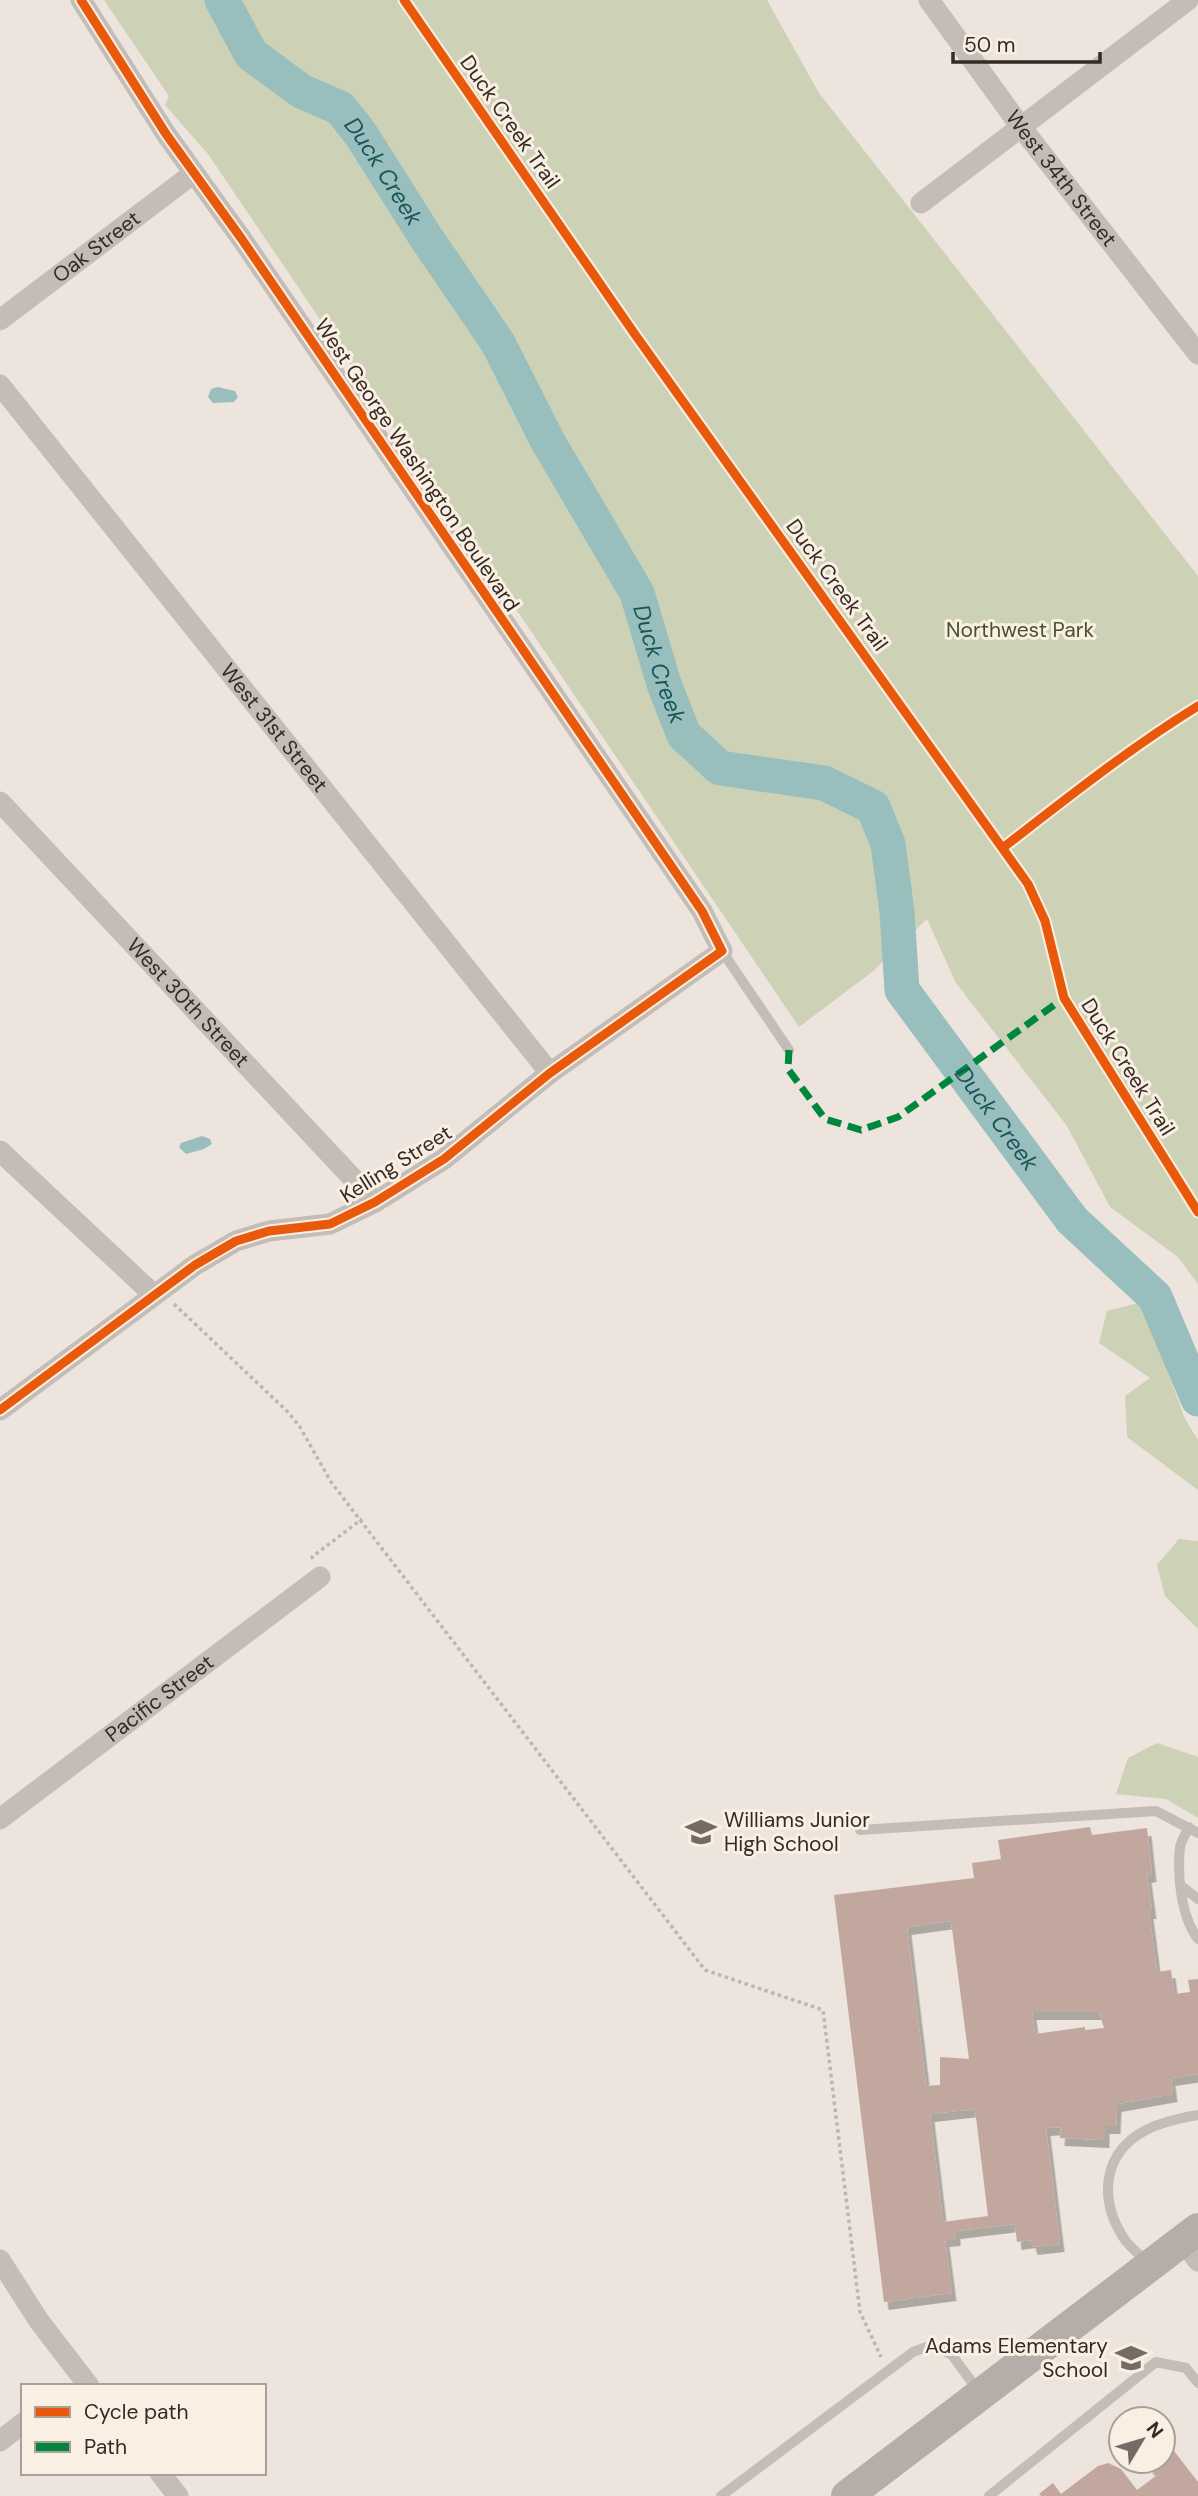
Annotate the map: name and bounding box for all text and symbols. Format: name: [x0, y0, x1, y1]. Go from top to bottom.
scale bar: [953, 21, 1100, 65]
text: 50 m: [964, 31, 1015, 59]
street label: Duck Creek Trail: [454, 50, 566, 194]
street label: West 34th Street: [999, 104, 1123, 252]
water label: Duck Creek: [338, 111, 430, 231]
street label: Oak Street: [47, 205, 146, 289]
street label: West George Washington Boulevard: [308, 313, 526, 617]
street label: Duck Creek Trail: [780, 513, 894, 657]
water label: Duck Creek: [626, 601, 693, 728]
park label: Northwest Park: [946, 616, 1094, 644]
street label: West 31st Street: [214, 658, 334, 798]
street label: West 30th Street: [121, 932, 256, 1073]
street label: Duck Creek Trail: [1075, 993, 1181, 1141]
water label: Duck Creek: [948, 1060, 1046, 1177]
street label: Kelling Street: [335, 1119, 457, 1209]
street label: Pacific Street: [100, 1648, 219, 1748]
place label: Williams Junior High School: [724, 1806, 870, 1858]
school or university icon: Williams Junior High School: [684, 1815, 718, 1849]
place label: Adams Elementary School: [925, 2332, 1108, 2384]
school or university icon: Adams Elementary School: [1114, 2341, 1148, 2375]
legend: [21, 2384, 266, 2475]
text: Cycle path: [84, 2398, 189, 2426]
north arrow: [1107, 2405, 1177, 2475]
text: N: [1141, 2417, 1169, 2443]
text: Path: [84, 2433, 127, 2461]

